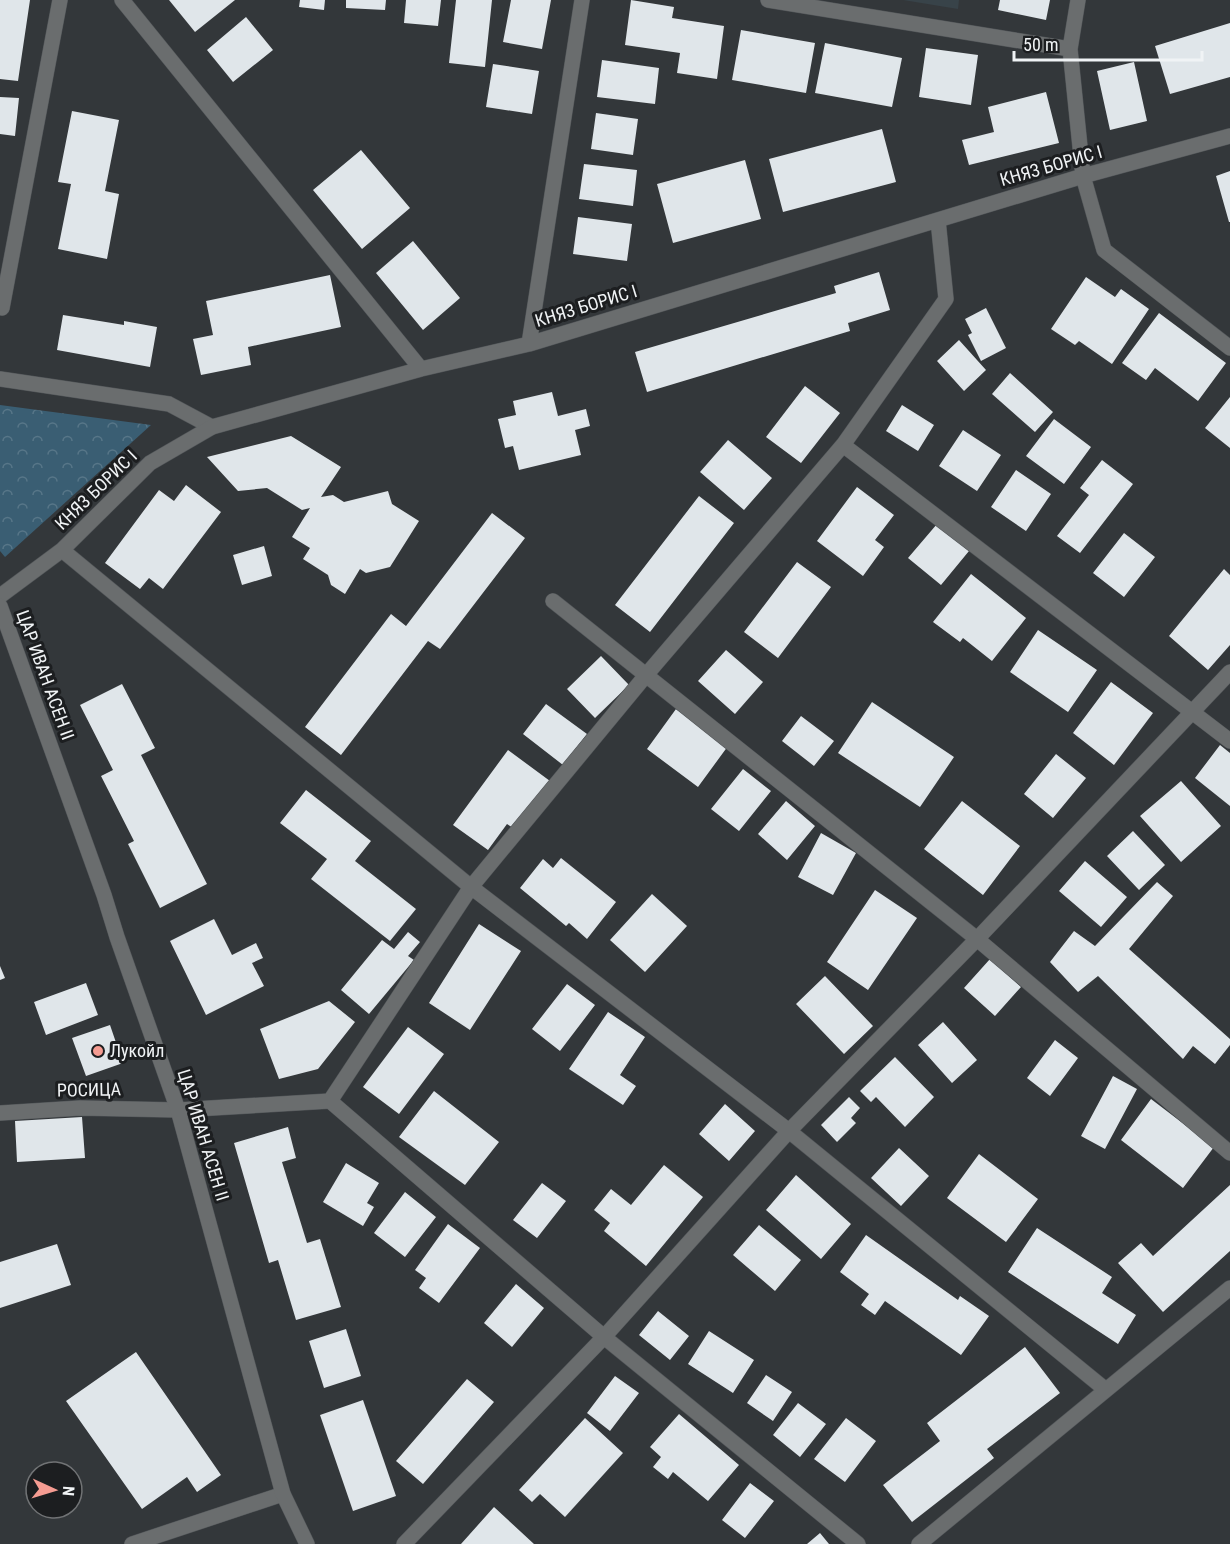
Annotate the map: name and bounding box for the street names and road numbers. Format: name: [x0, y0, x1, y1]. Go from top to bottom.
street label: КНЯЗ БОРИС I: [997, 141, 1104, 190]
street label: КНЯЗ БОРИС I: [532, 280, 639, 331]
street label: КНЯЗ БОРИС I: [50, 445, 141, 534]
street label: ЦАР ИВАН АСЕН II: [12, 607, 79, 743]
street label: ЦАР ИВАН АСЕН II: [173, 1066, 233, 1203]
street label: РОСИЦА: [57, 1078, 122, 1101]

